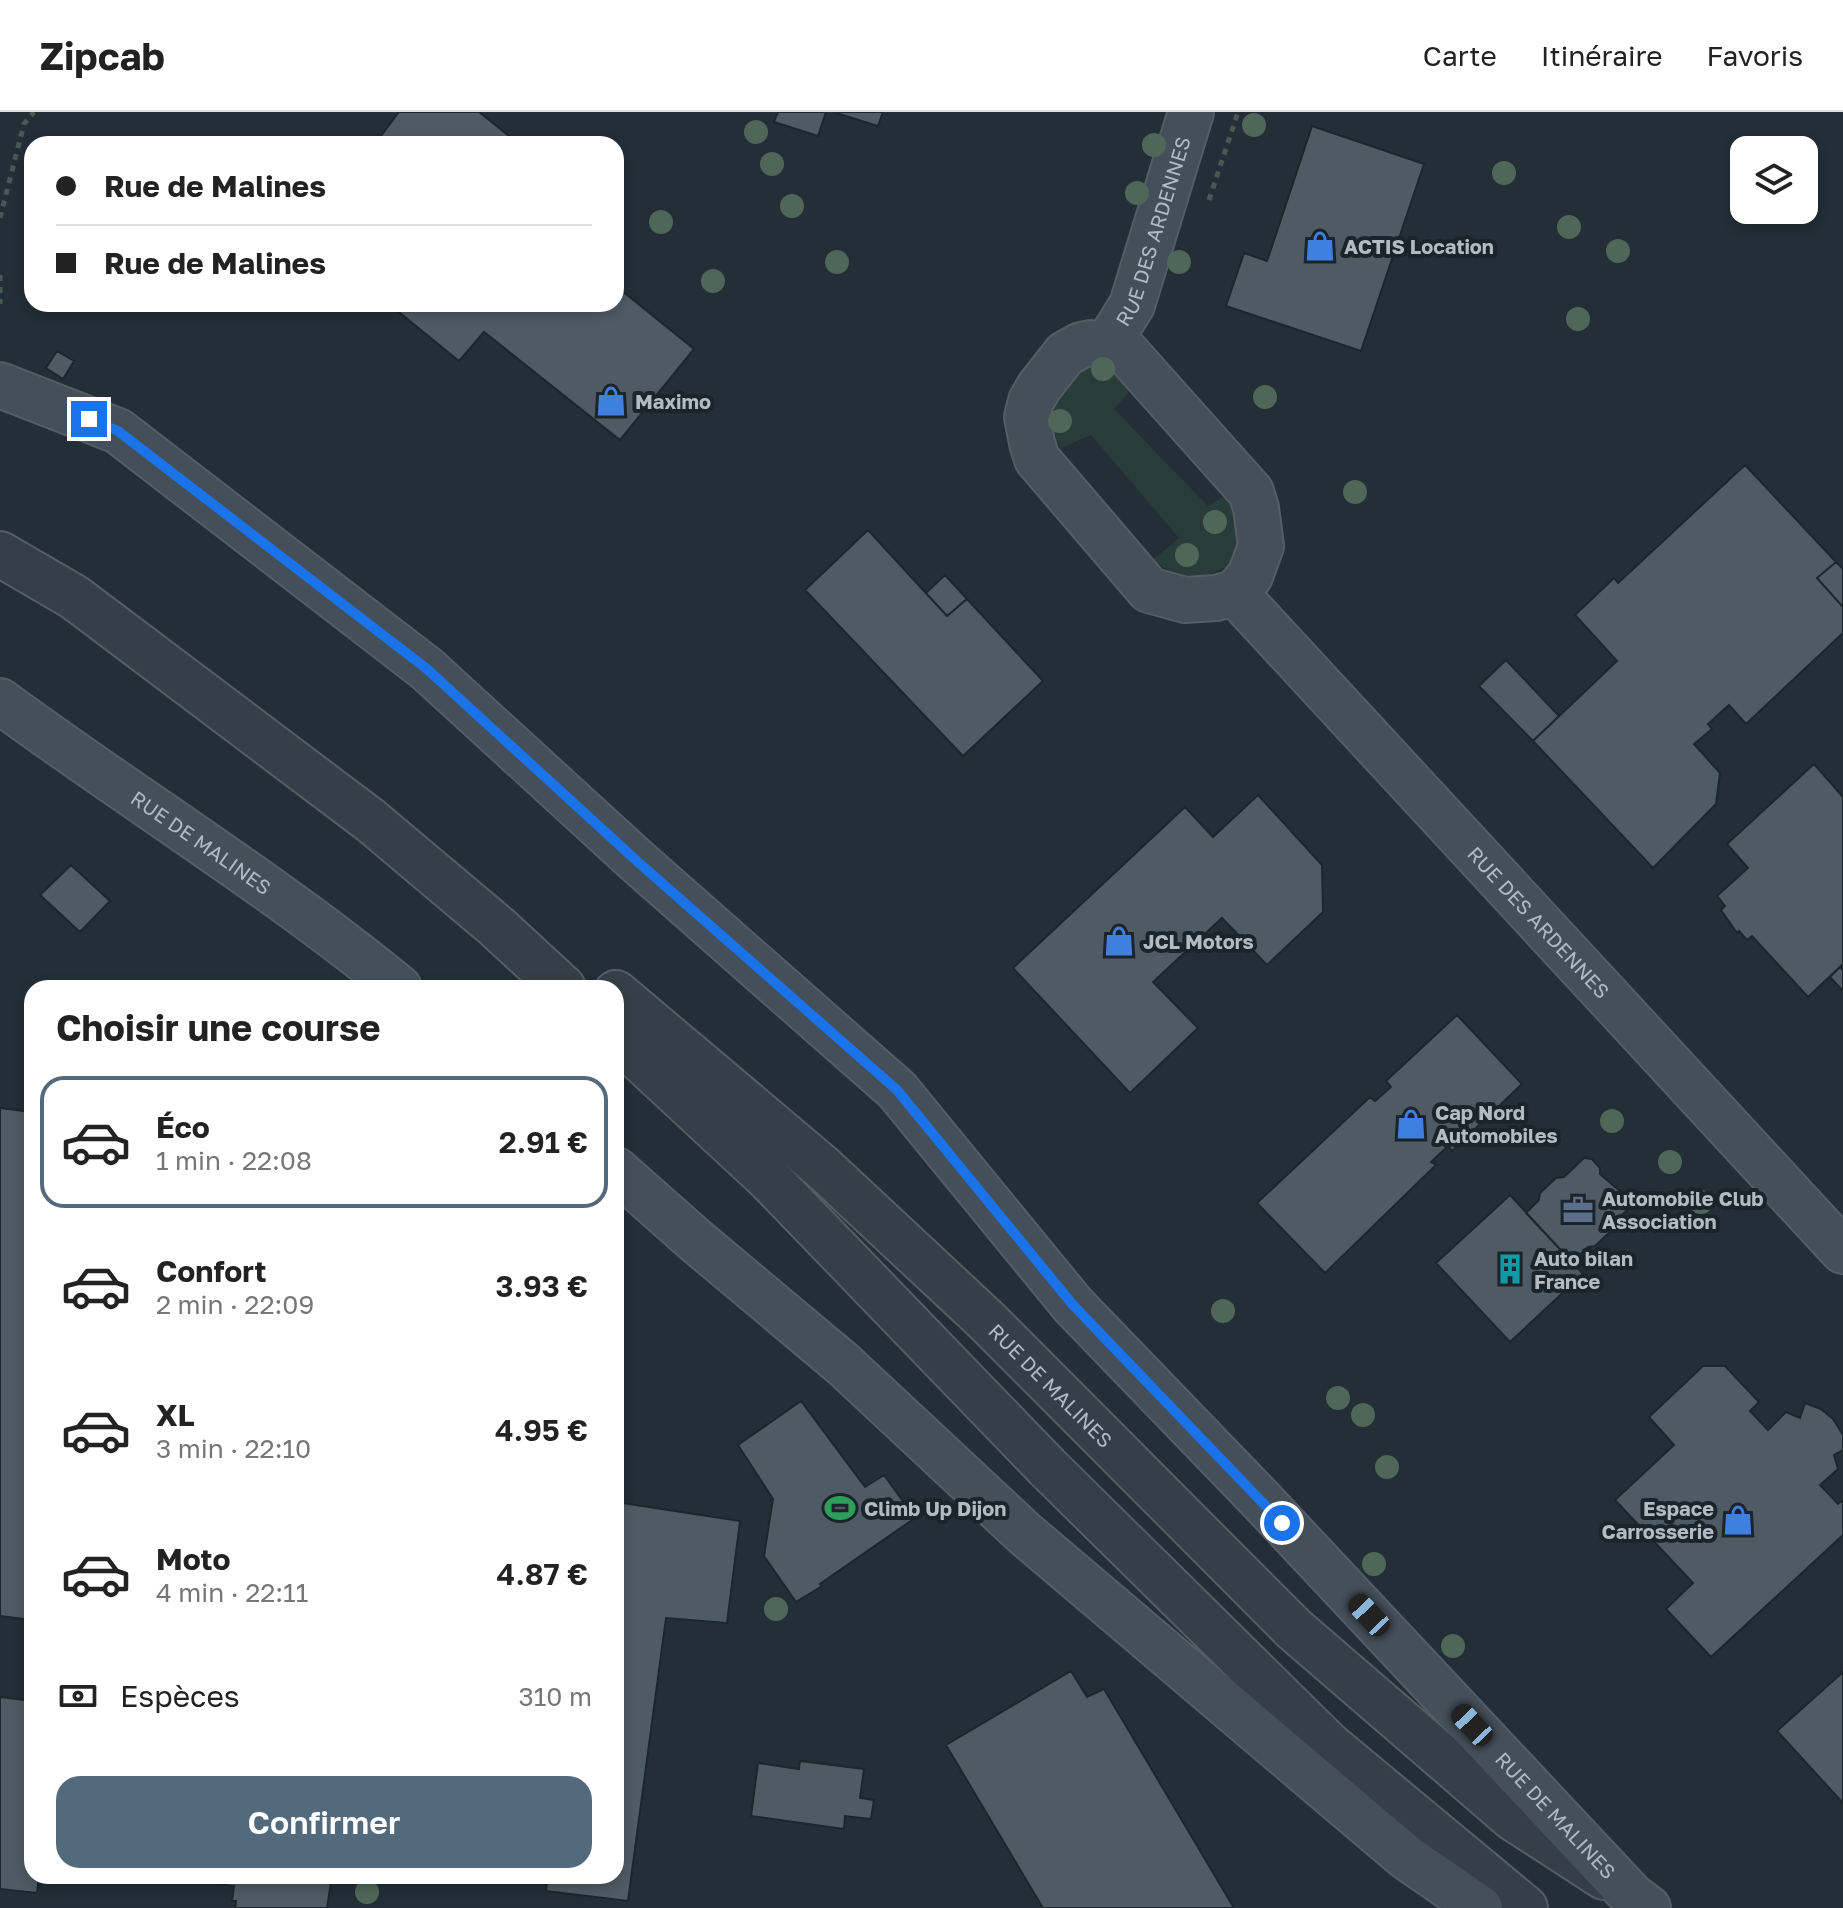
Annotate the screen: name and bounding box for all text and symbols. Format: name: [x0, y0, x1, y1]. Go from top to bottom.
text: Zipcab: [40, 33, 165, 78]
text: Carte: [1423, 39, 1497, 72]
text: Itinéraire: [1541, 39, 1662, 72]
text: Favoris: [1706, 39, 1803, 72]
street label: RUE DES ARDENNES: [1110, 133, 1195, 330]
map controls: [1730, 136, 1818, 224]
button: layers: [1730, 136, 1818, 224]
text: Rue de Malines: [104, 168, 326, 204]
shop icon: ACTIS Location: [1303, 229, 1337, 263]
place label: ACTIS Location: [1344, 234, 1494, 258]
text: Rue de Malines: [104, 245, 326, 281]
shop icon: Maximo: [594, 384, 628, 418]
place label: Maximo: [635, 389, 711, 413]
route end: [71, 401, 107, 437]
street label: RUE DE MALINES: [127, 785, 276, 899]
street label: RUE DES ARDENNES: [1463, 841, 1615, 1003]
shop icon: JCL Motors: [1102, 924, 1136, 958]
place label: JCL Motors: [1143, 929, 1254, 953]
text: Choisir une course: [56, 1006, 380, 1049]
place label: Cap Nord Automobiles: [1435, 1100, 1558, 1147]
icon: car: [60, 1106, 132, 1178]
shop icon: Cap Nord Automobiles: [1394, 1107, 1428, 1141]
text: Éco: [156, 1109, 210, 1145]
text: 2.91 €: [499, 1124, 588, 1160]
text: 1 min · 22:08: [156, 1145, 312, 1176]
place label: Automobile Club Association: [1602, 1186, 1764, 1233]
office icon: Automobile Club Association: [1561, 1193, 1595, 1227]
place label: Auto bilan France: [1534, 1246, 1633, 1293]
icon: car: [60, 1250, 132, 1322]
building icon: Auto bilan France: [1493, 1252, 1527, 1286]
text: Confort: [156, 1253, 267, 1289]
text: 3.93 €: [496, 1268, 588, 1304]
text: 2 min · 22:09: [156, 1289, 314, 1320]
street label: RUE DE MALINES: [984, 1318, 1118, 1452]
icon: car: [60, 1394, 132, 1466]
text: XL: [156, 1397, 195, 1433]
text: 4.95 €: [495, 1412, 588, 1448]
text: 3 min · 22:10: [156, 1433, 311, 1464]
sports icon: Climb Up Dijon: [823, 1491, 857, 1525]
place label: Climb Up Dijon: [864, 1496, 1006, 1520]
place label: Espace Carrosserie: [1602, 1496, 1714, 1543]
shop icon: Espace Carrosserie: [1721, 1503, 1755, 1537]
route start: [1264, 1505, 1300, 1541]
icon: car: [60, 1538, 132, 1610]
text: Moto: [156, 1541, 231, 1577]
text: 4.87 €: [497, 1556, 588, 1592]
text: 4 min · 22:11: [156, 1577, 308, 1608]
car: [1344, 1589, 1394, 1641]
icon: cash: [56, 1674, 100, 1718]
text: Espèces: [120, 1678, 240, 1714]
text: 310 m: [519, 1681, 592, 1712]
car: [1447, 1699, 1497, 1751]
street label: RUE DE MALINES: [1491, 1747, 1621, 1883]
button: Confirmer: [56, 1776, 592, 1868]

